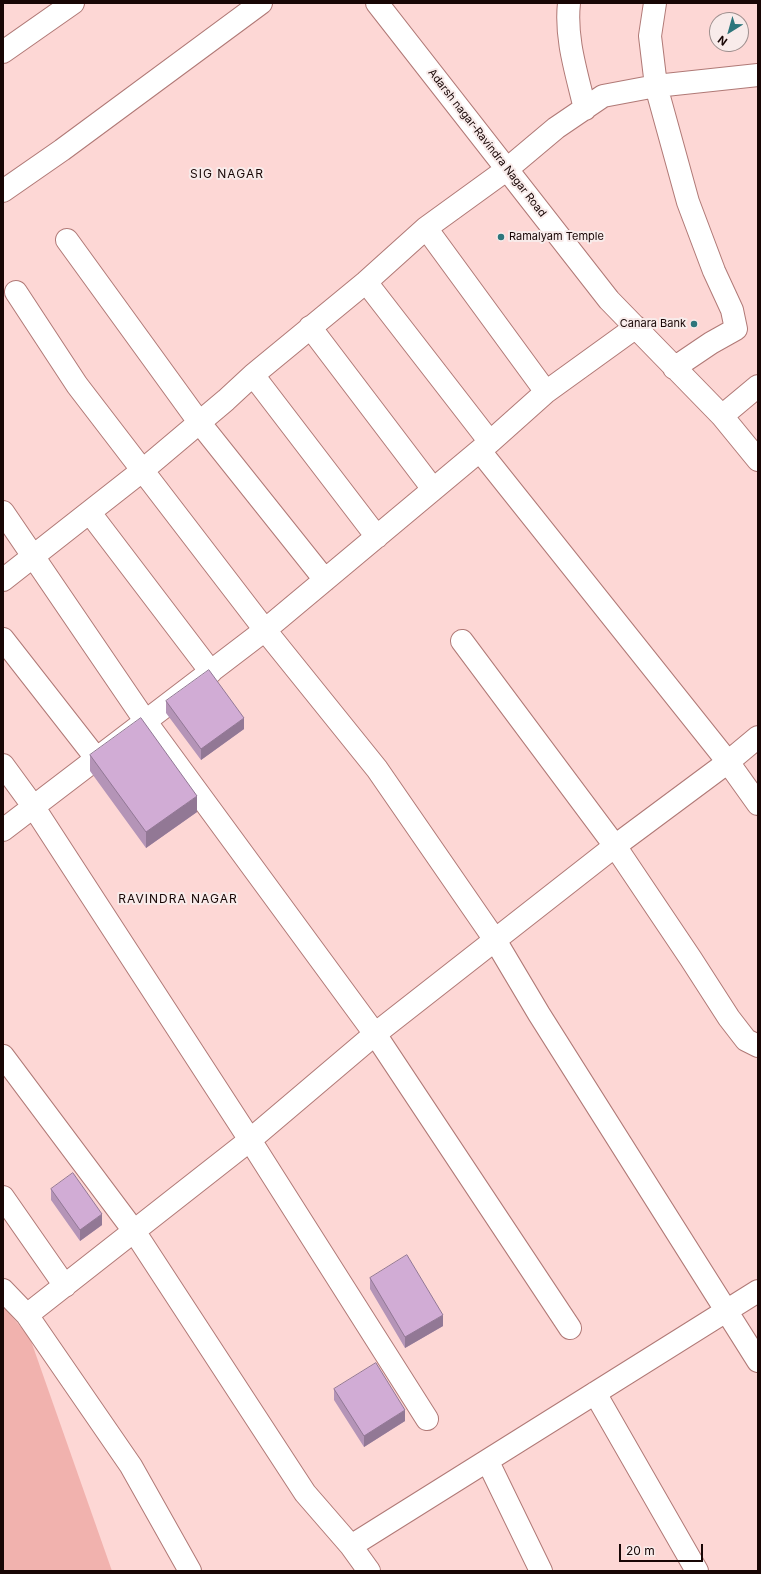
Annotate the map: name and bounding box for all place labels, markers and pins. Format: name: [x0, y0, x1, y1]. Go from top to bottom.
place label: Ramalyam Temple: [509, 230, 604, 244]
marker: Ramalyam Temple: [496, 232, 506, 242]
place label: Canara Bank: [620, 317, 686, 331]
marker: Canara Bank: [689, 319, 699, 329]

